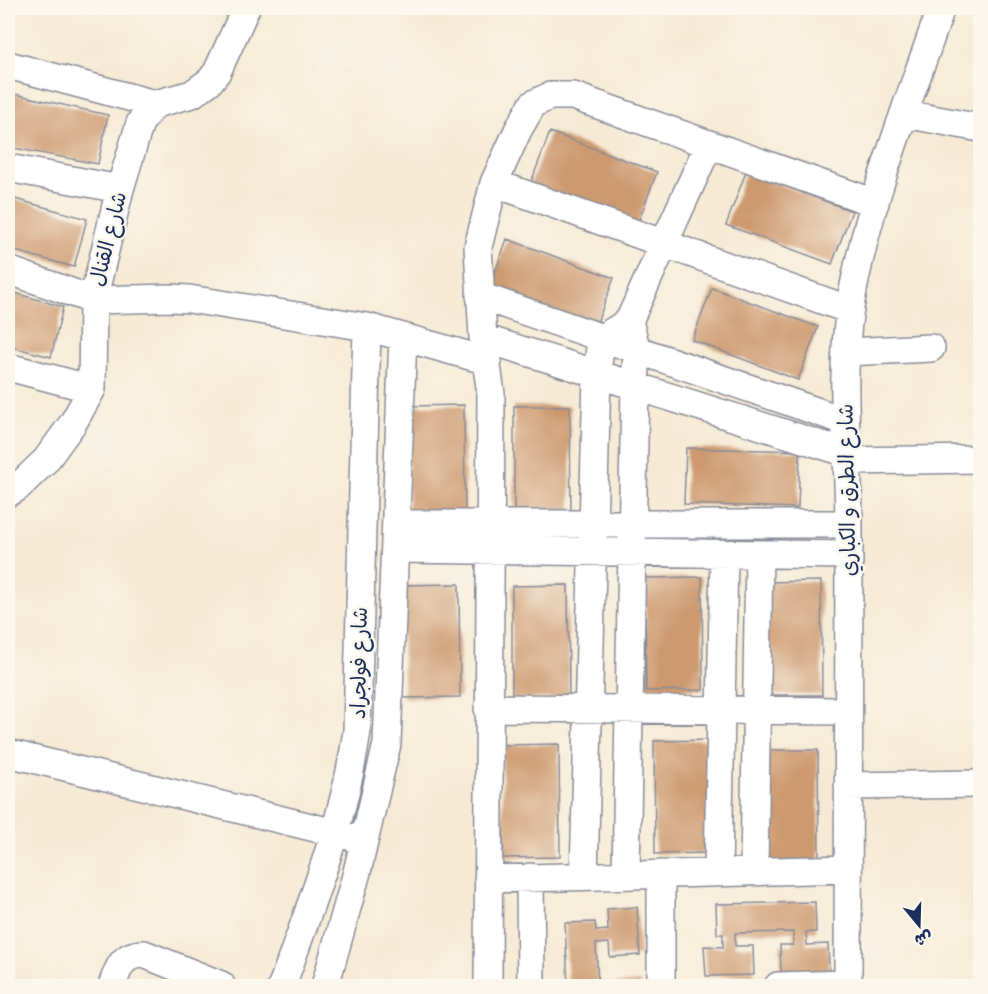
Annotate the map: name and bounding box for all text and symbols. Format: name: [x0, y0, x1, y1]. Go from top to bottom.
street label: شارع القنال: [88, 190, 135, 290]
street label: شارع الطرق و الكباري: [836, 403, 865, 577]
street label: شارع فولجراد: [349, 607, 376, 719]
north arrow: [889, 895, 949, 955]
text: ش: [911, 924, 934, 948]

